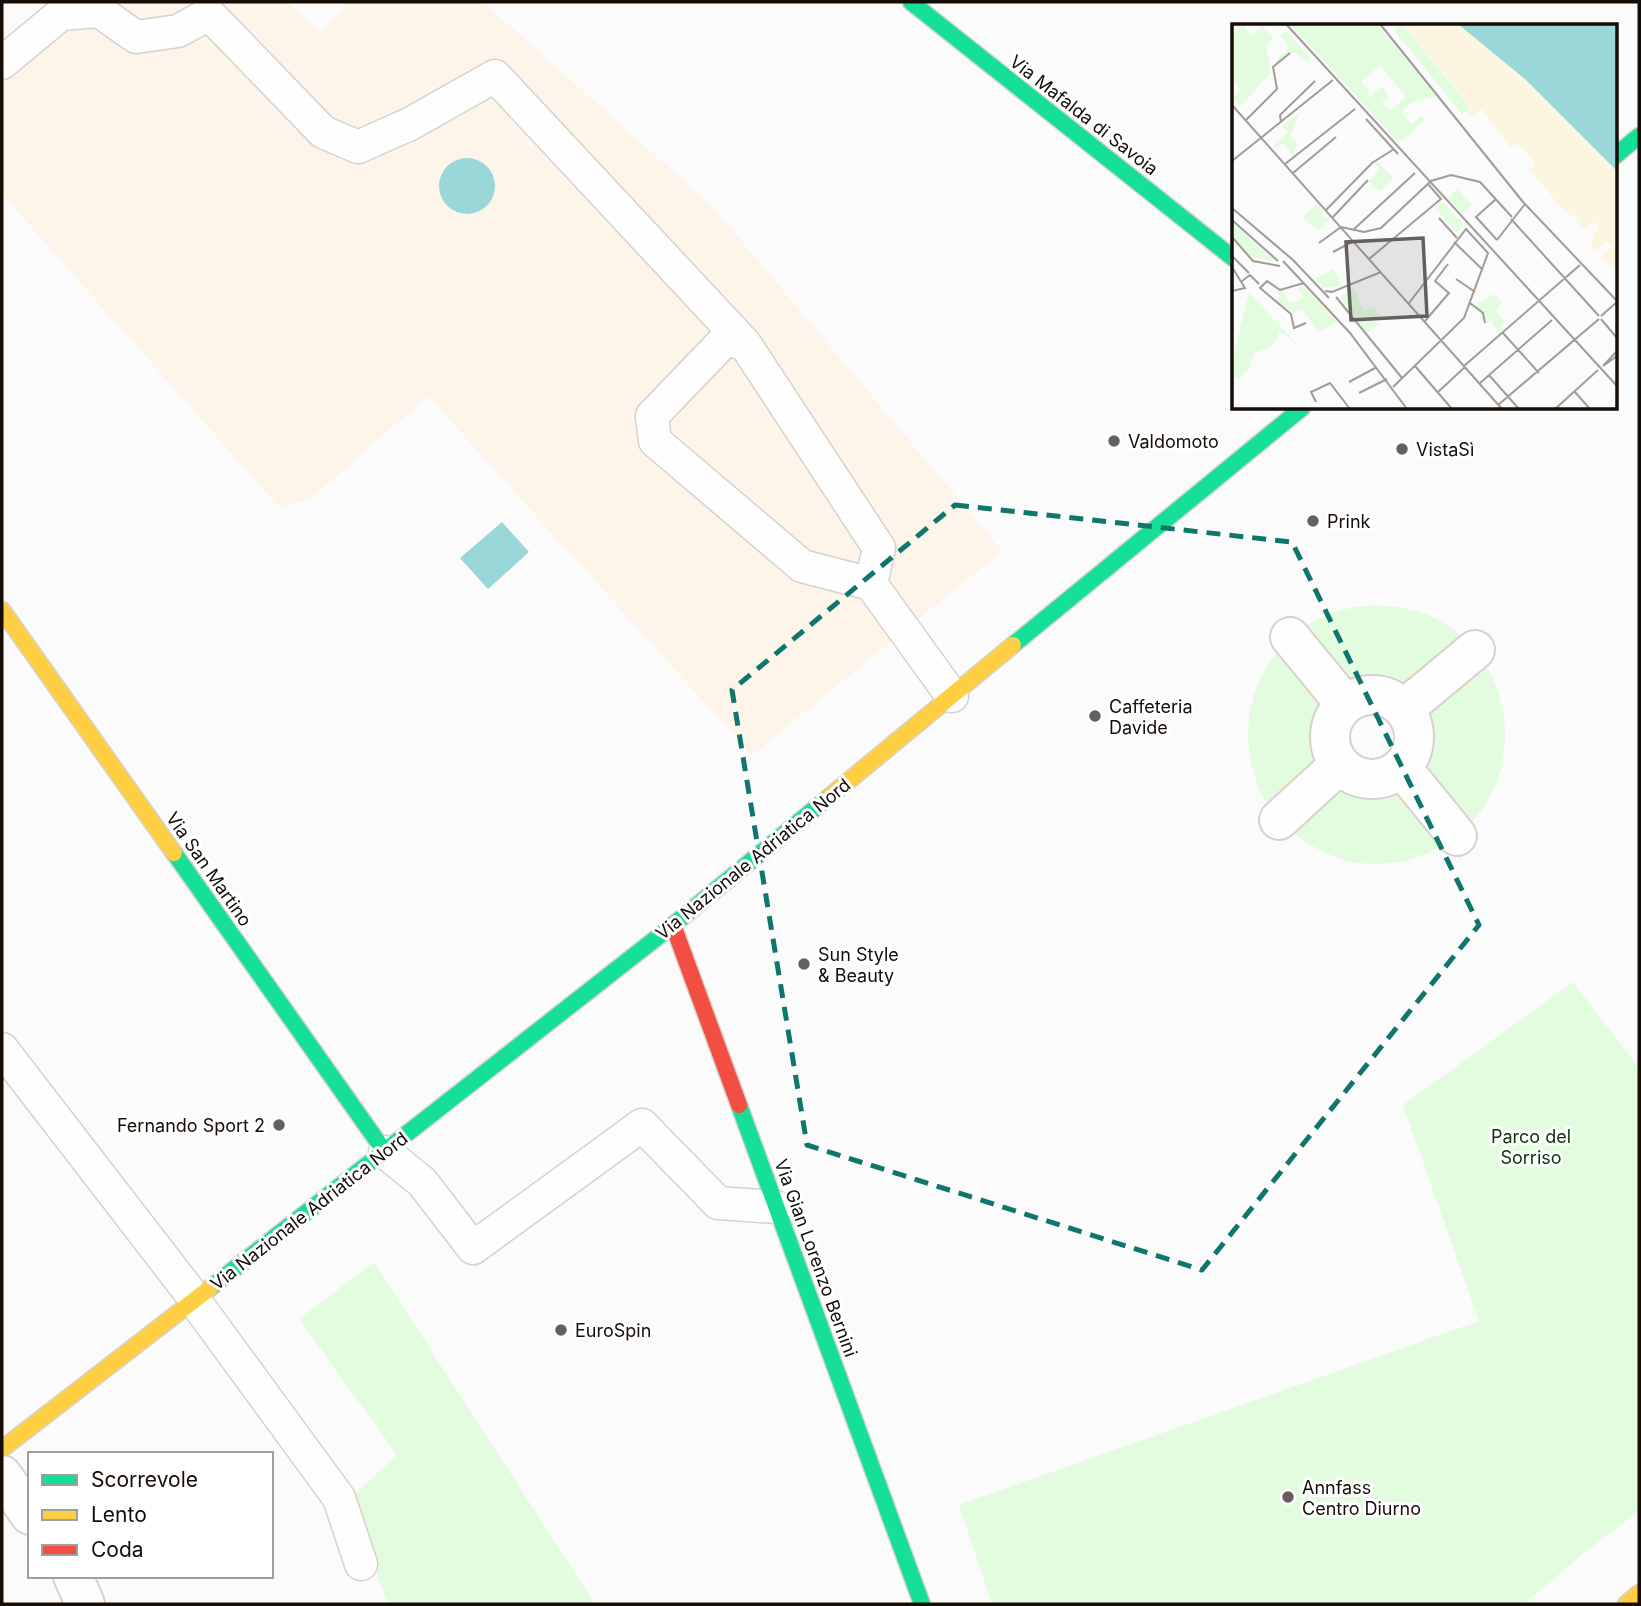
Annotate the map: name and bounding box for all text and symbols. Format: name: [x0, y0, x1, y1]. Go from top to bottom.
inset map: [1232, 24, 1616, 410]
street label: Via Mafalda di Savoia: [1006, 51, 1162, 179]
place label: Valdomoto: [1128, 431, 1219, 452]
marker: Valdomoto: [1106, 433, 1122, 449]
place label: VistaSì: [1416, 439, 1474, 460]
marker: VistaSì: [1394, 441, 1410, 457]
place label: Prink: [1327, 511, 1371, 532]
marker: Prink: [1305, 513, 1321, 529]
place label: Caffeteria Davide: [1109, 696, 1193, 738]
marker: Caffeteria Davide: [1087, 708, 1103, 724]
street label: Via Nazionale Adriatica Nord: [652, 774, 854, 944]
street label: Via San Martino: [162, 808, 256, 930]
place label: Sun Style & Beauty: [818, 944, 899, 986]
marker: Sun Style & Beauty: [796, 956, 812, 972]
place label: Fernando Sport 2: [117, 1115, 265, 1136]
marker: Fernando Sport 2: [271, 1117, 287, 1133]
park label: Parco del Sorriso: [1491, 1126, 1571, 1168]
street label: Via Nazionale Adriatica Nord: [206, 1128, 412, 1294]
street label: Via Gian Lorenzo Bernini: [770, 1156, 862, 1360]
place label: EuroSpin: [575, 1320, 651, 1341]
marker: EuroSpin: [553, 1322, 569, 1338]
legend: [28, 1452, 273, 1578]
text: Scorrevole: [91, 1467, 198, 1492]
place label: Annfass Centro Diurno: [1302, 1477, 1421, 1519]
marker: Annfass Centro Diurno: [1280, 1489, 1296, 1505]
text: Lento: [91, 1502, 147, 1527]
text: Coda: [91, 1537, 144, 1562]

